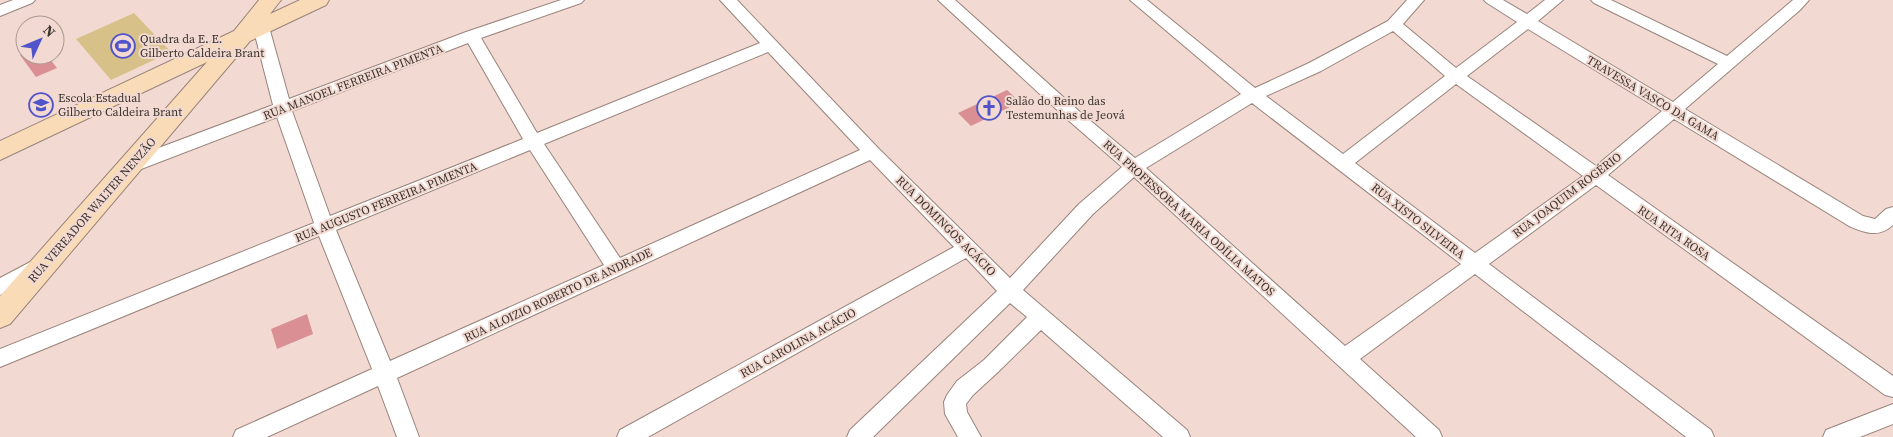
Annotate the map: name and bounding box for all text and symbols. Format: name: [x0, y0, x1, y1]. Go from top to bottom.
north arrow: [15, 15, 65, 65]
text: N: [39, 20, 60, 42]
place label: Quadra da E. E. Gilberto Caldeira Brant: [140, 31, 264, 61]
sports icon: Quadra da E. E. Gilberto Caldeira Brant: [110, 33, 136, 59]
street label: RUA MANOEL FERREIRA PIMENTA: [261, 40, 445, 124]
street label: TRAVESSA VASCO DA GAMA: [1584, 52, 1722, 144]
place label: Escola Estadual Gilberto Caldeira Brant: [58, 90, 182, 120]
school or university icon: Escola Estadual Gilberto Caldeira Brant: [28, 92, 54, 118]
place label: Salão do Reino das Testemunhas de Jeová: [1006, 93, 1126, 123]
church icon: Salão do Reino das Testemunhas de Jeová: [976, 95, 1002, 121]
street label: RUA VEREADOR WALTER NENZÃO: [24, 134, 160, 286]
street label: RUA PROFESSORA MARIA ODÍLIA MATOS: [1100, 136, 1278, 300]
street label: RUA JOAQUIM ROGÉRIO: [1509, 149, 1625, 241]
street label: RUA AUGUSTO FERREIRA PIMENTA: [293, 158, 479, 246]
street label: RUA DOMINGOS ACÁCIO: [893, 173, 999, 279]
street label: RUA XISTO SILVEIRA: [1368, 179, 1468, 263]
street label: RUA RITA ROSA: [1634, 202, 1714, 264]
street label: RUA ALOIZIO ROBERTO DE ANDRADE: [461, 244, 655, 346]
street label: RUA CAROLINA ACÁCIO: [737, 304, 859, 382]

